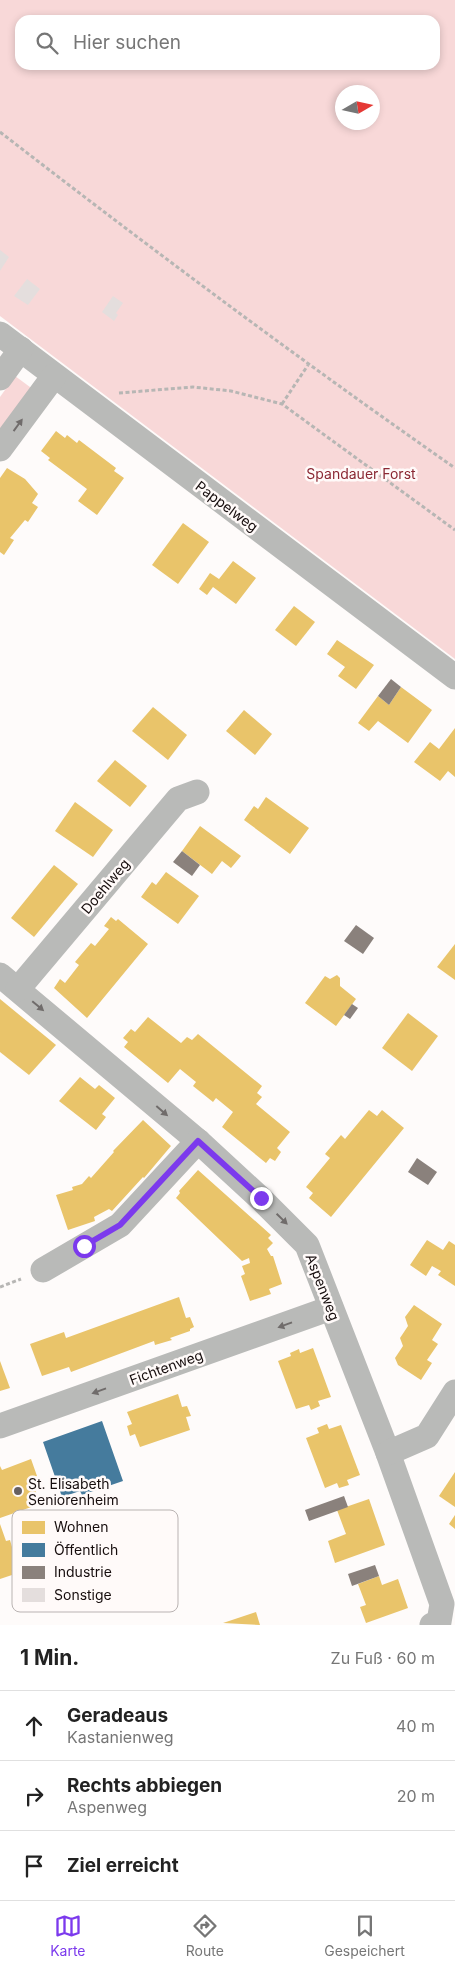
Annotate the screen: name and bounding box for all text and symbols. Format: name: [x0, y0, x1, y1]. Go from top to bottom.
search box: [15, 15, 440, 70]
icon: search: [33, 29, 61, 57]
text: Hier suchen: [73, 31, 181, 54]
north arrow: [335, 85, 380, 130]
one-way arrow: [12, 419, 23, 432]
park label: Spandauer Forst: [306, 465, 416, 482]
street label: Pappelweg: [193, 477, 261, 535]
street label: Doehlweg: [77, 855, 133, 917]
one-way arrow: [31, 1000, 44, 1011]
one-way arrow: [155, 1105, 168, 1116]
route end: [250, 1187, 273, 1210]
one-way arrow: [276, 1213, 288, 1225]
route start: [73, 1235, 96, 1258]
street label: Aspenweg: [303, 1251, 343, 1323]
one-way arrow: [278, 1322, 293, 1329]
street label: Fichtenweg: [127, 1346, 205, 1388]
one-way arrow: [92, 1388, 107, 1395]
place label: St. Elisabeth Seniorenheim: [28, 1475, 119, 1508]
marker: St. Elisabeth Seniorenheim: [12, 1485, 24, 1497]
legend: [12, 1510, 178, 1612]
text: Wohnen: [54, 1518, 108, 1535]
text: Öffentlich: [54, 1541, 118, 1558]
text: Industrie: [54, 1563, 112, 1580]
text: Sonstige: [54, 1586, 112, 1603]
text: 1 Min.: [20, 1645, 79, 1670]
text: Zu Fuß · 60 m: [331, 1648, 435, 1668]
text: Geradeaus: [67, 1704, 168, 1727]
icon: ahead: [20, 1712, 48, 1740]
text: 40 m: [396, 1716, 435, 1736]
text: Kastanienweg: [67, 1727, 174, 1747]
text: Rechts abbiegen: [67, 1774, 222, 1797]
icon: right: [20, 1782, 48, 1810]
text: 20 m: [397, 1786, 435, 1806]
text: Aspenweg: [67, 1797, 147, 1817]
icon: arrive: [20, 1852, 48, 1880]
text: Ziel erreicht: [67, 1854, 179, 1877]
tab: Karte: [50, 1912, 86, 1959]
tab: Route: [186, 1912, 224, 1959]
tab: Gespeichert: [324, 1912, 405, 1959]

